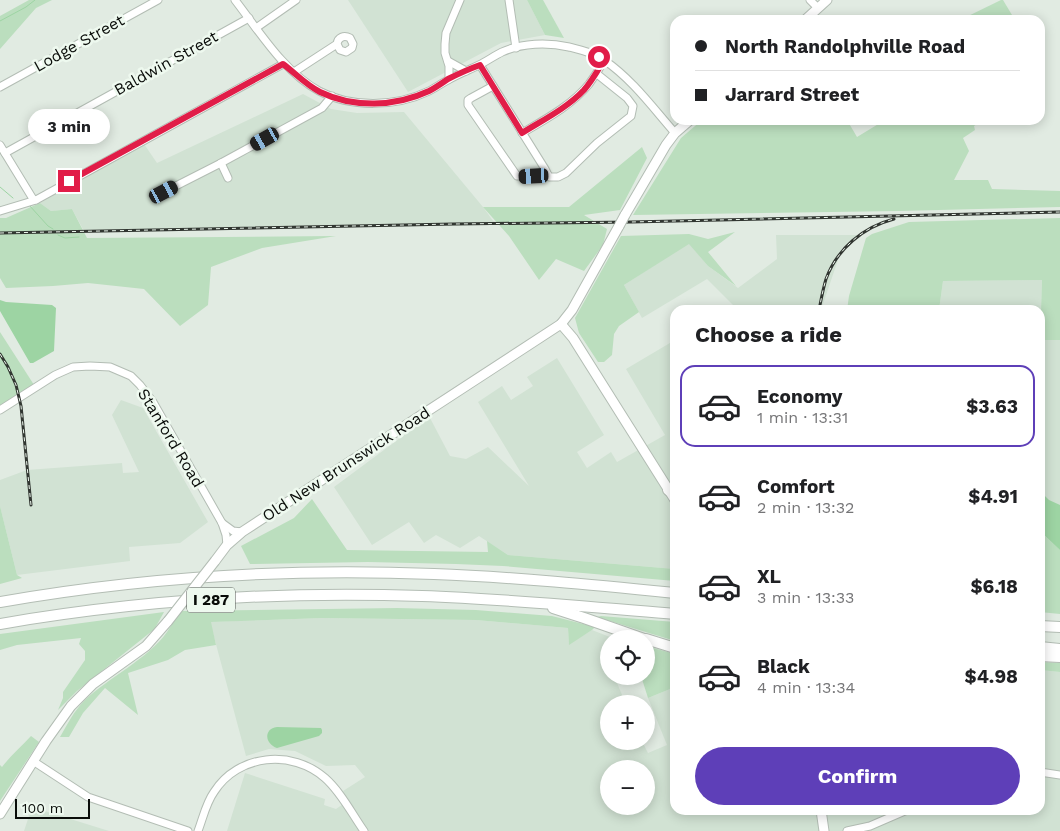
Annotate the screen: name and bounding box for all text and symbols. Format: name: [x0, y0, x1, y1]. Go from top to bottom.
street label: Lodge Street: [31, 10, 128, 76]
street label: Baldwin Street: [111, 27, 221, 99]
text: North Randolphville Road: [725, 35, 965, 58]
route start: [588, 46, 610, 68]
text: Jarrard Street: [725, 83, 859, 106]
callout: 3 min: [28, 109, 110, 144]
text: 3 min: [47, 117, 91, 136]
car: [248, 125, 281, 153]
car: [518, 168, 549, 184]
route end: [58, 170, 80, 192]
car: [147, 178, 180, 206]
text: Choose a ride: [695, 322, 842, 347]
icon: car: [697, 384, 742, 429]
street label: Stanford Road: [134, 385, 208, 491]
text: Economy: [757, 385, 842, 408]
text: $3.63: [966, 395, 1018, 418]
street label: Old New Brunswick Road: [259, 403, 433, 525]
text: 1 min · 13:31: [757, 408, 848, 427]
icon: car: [697, 474, 742, 519]
text: Comfort: [757, 475, 835, 498]
text: $4.91: [968, 485, 1018, 508]
text: 2 min · 13:32: [757, 498, 854, 517]
icon: car: [697, 564, 742, 609]
text: XL: [757, 565, 781, 588]
text: $6.18: [970, 575, 1018, 598]
road number: I 287: [187, 588, 235, 612]
text: 3 min · 13:33: [757, 588, 854, 607]
map controls: [600, 630, 655, 815]
button: locate: [600, 630, 655, 685]
icon: car: [697, 654, 742, 699]
text: Black: [757, 655, 810, 678]
text: $4.98: [965, 665, 1018, 688]
text: 4 min · 13:34: [757, 678, 855, 697]
button: +: [600, 695, 655, 750]
button: Confirm: [695, 747, 1020, 805]
button: −: [600, 760, 655, 815]
scale bar: [15, 796, 90, 819]
text: 100 m: [22, 800, 63, 816]

